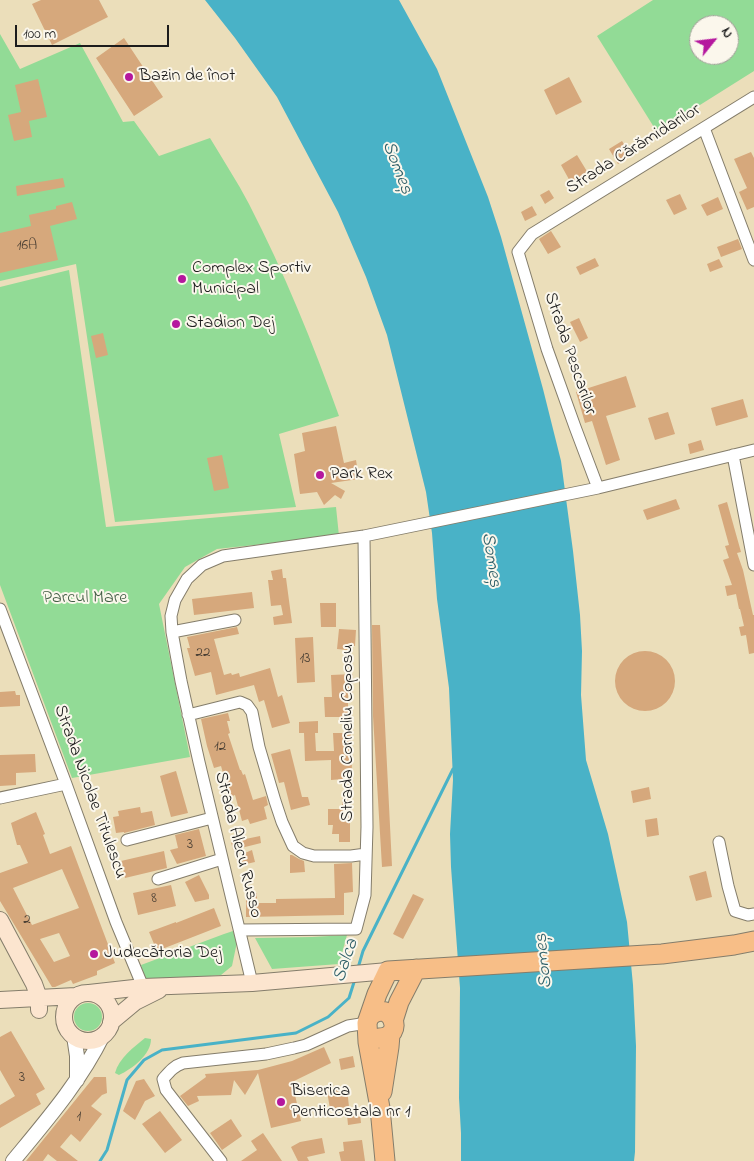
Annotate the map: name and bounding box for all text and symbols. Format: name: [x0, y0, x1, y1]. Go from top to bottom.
scale bar: [18, 15, 171, 47]
north arrow: [689, 15, 739, 65]
text: 100 m: [23, 23, 56, 45]
text: N: [715, 24, 738, 42]
place label: Bazin de înot: [139, 66, 235, 88]
marker: Bazin de înot: [123, 71, 135, 83]
street label: Strada Cărămidarilor: [563, 100, 705, 200]
water label: Someș: [376, 138, 416, 198]
house number: 16A: [17, 238, 37, 256]
place label: Complex Sportiv Municipal: [192, 258, 311, 300]
marker: Complex Sportiv Municipal: [176, 273, 188, 285]
street label: Strada Pescarilor: [538, 290, 600, 418]
place label: Stadion Dej: [186, 313, 274, 335]
marker: Stadion Dej: [170, 318, 182, 330]
place label: Park Rex: [330, 464, 393, 486]
marker: Park Rex: [314, 469, 326, 481]
water label: Someș: [475, 531, 505, 589]
park label: Parcul Mare: [43, 588, 127, 610]
street label: Strada Corneliu Coposu: [338, 644, 360, 822]
house number: 22: [196, 645, 210, 663]
house number: 13: [300, 651, 310, 669]
street label: Strada Nicolae Titulescu: [48, 702, 130, 882]
house number: 12: [214, 739, 226, 757]
street label: Strada Alecu Russo: [208, 770, 266, 920]
house number: 3: [187, 837, 193, 855]
house number: 8: [151, 891, 157, 909]
house number: 2: [23, 912, 31, 930]
water label: Someș: [531, 933, 559, 989]
water label: Salca: [329, 936, 365, 986]
place label: Judecătoria Dej: [104, 943, 222, 965]
marker: Judecătoria Dej: [88, 948, 100, 960]
house number: 3: [19, 1070, 25, 1088]
place label: Biserica Penticostala nr 1: [291, 1081, 411, 1124]
marker: Biserica Penticostala nr 1: [275, 1096, 287, 1108]
house number: 1: [77, 1109, 81, 1127]

